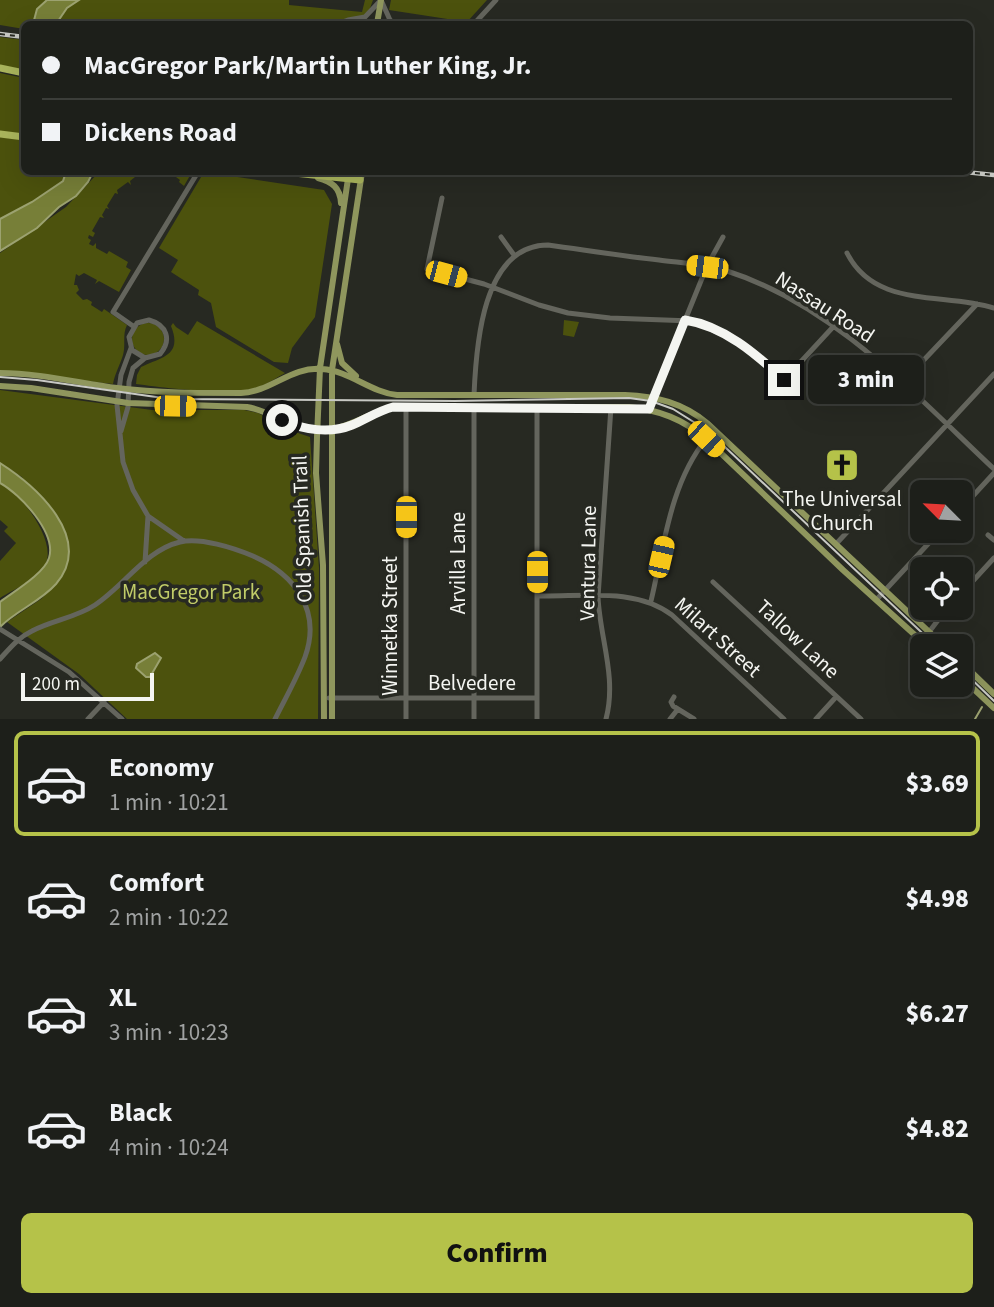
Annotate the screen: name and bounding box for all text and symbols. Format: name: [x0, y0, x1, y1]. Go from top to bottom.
text: MacGregor Park/Martin Luther King, Jr.: [84, 47, 532, 84]
text: Dickens Road: [84, 114, 237, 151]
car: [685, 254, 730, 280]
car: [423, 258, 470, 290]
street label: Nassau Road: [769, 264, 881, 350]
callout: 3 min: [808, 356, 924, 404]
text: 3 min: [838, 363, 894, 396]
route end: [768, 364, 800, 396]
car: [154, 395, 197, 417]
route start: [266, 404, 298, 436]
car: [684, 417, 729, 461]
church icon: The Universal Church: [823, 446, 861, 484]
street label: Old Spanish Trail: [284, 455, 320, 603]
north arrow: [910, 480, 973, 542]
map controls: [910, 480, 973, 697]
place label: The Universal Church: [782, 484, 902, 538]
car: [396, 496, 417, 538]
street label: Ventura Lane: [572, 505, 604, 621]
street label: Arvilla Lane: [443, 512, 473, 614]
car: [647, 534, 676, 580]
car: [527, 551, 548, 593]
street label: Winnetka Street: [375, 556, 405, 696]
button: locate: [910, 557, 973, 620]
park label: MacGregor Park: [122, 577, 261, 607]
street label: Milart Street: [668, 590, 768, 684]
street label: Tallow Lane: [750, 592, 846, 686]
button: layers: [910, 634, 973, 697]
street label: Belvedere: [428, 668, 516, 698]
scale bar: [21, 670, 154, 702]
text: 200 m: [32, 671, 80, 698]
text: Economy: [109, 749, 214, 786]
icon: car: [25, 752, 88, 815]
text: $3.69: [905, 765, 969, 802]
text: 1 min · 10:21: [109, 786, 229, 819]
text: Comfort: [109, 864, 204, 901]
icon: car: [25, 867, 88, 930]
text: $4.98: [905, 880, 969, 917]
text: 2 min · 10:22: [109, 901, 229, 934]
text: XL: [109, 979, 137, 1016]
icon: car: [25, 982, 88, 1045]
text: $6.27: [905, 995, 969, 1032]
text: 3 min · 10:23: [109, 1016, 229, 1049]
text: Black: [109, 1094, 172, 1131]
icon: car: [25, 1097, 88, 1160]
text: $4.82: [905, 1110, 969, 1147]
text: 4 min · 10:24: [109, 1131, 229, 1164]
button: Confirm: [21, 1213, 973, 1293]

